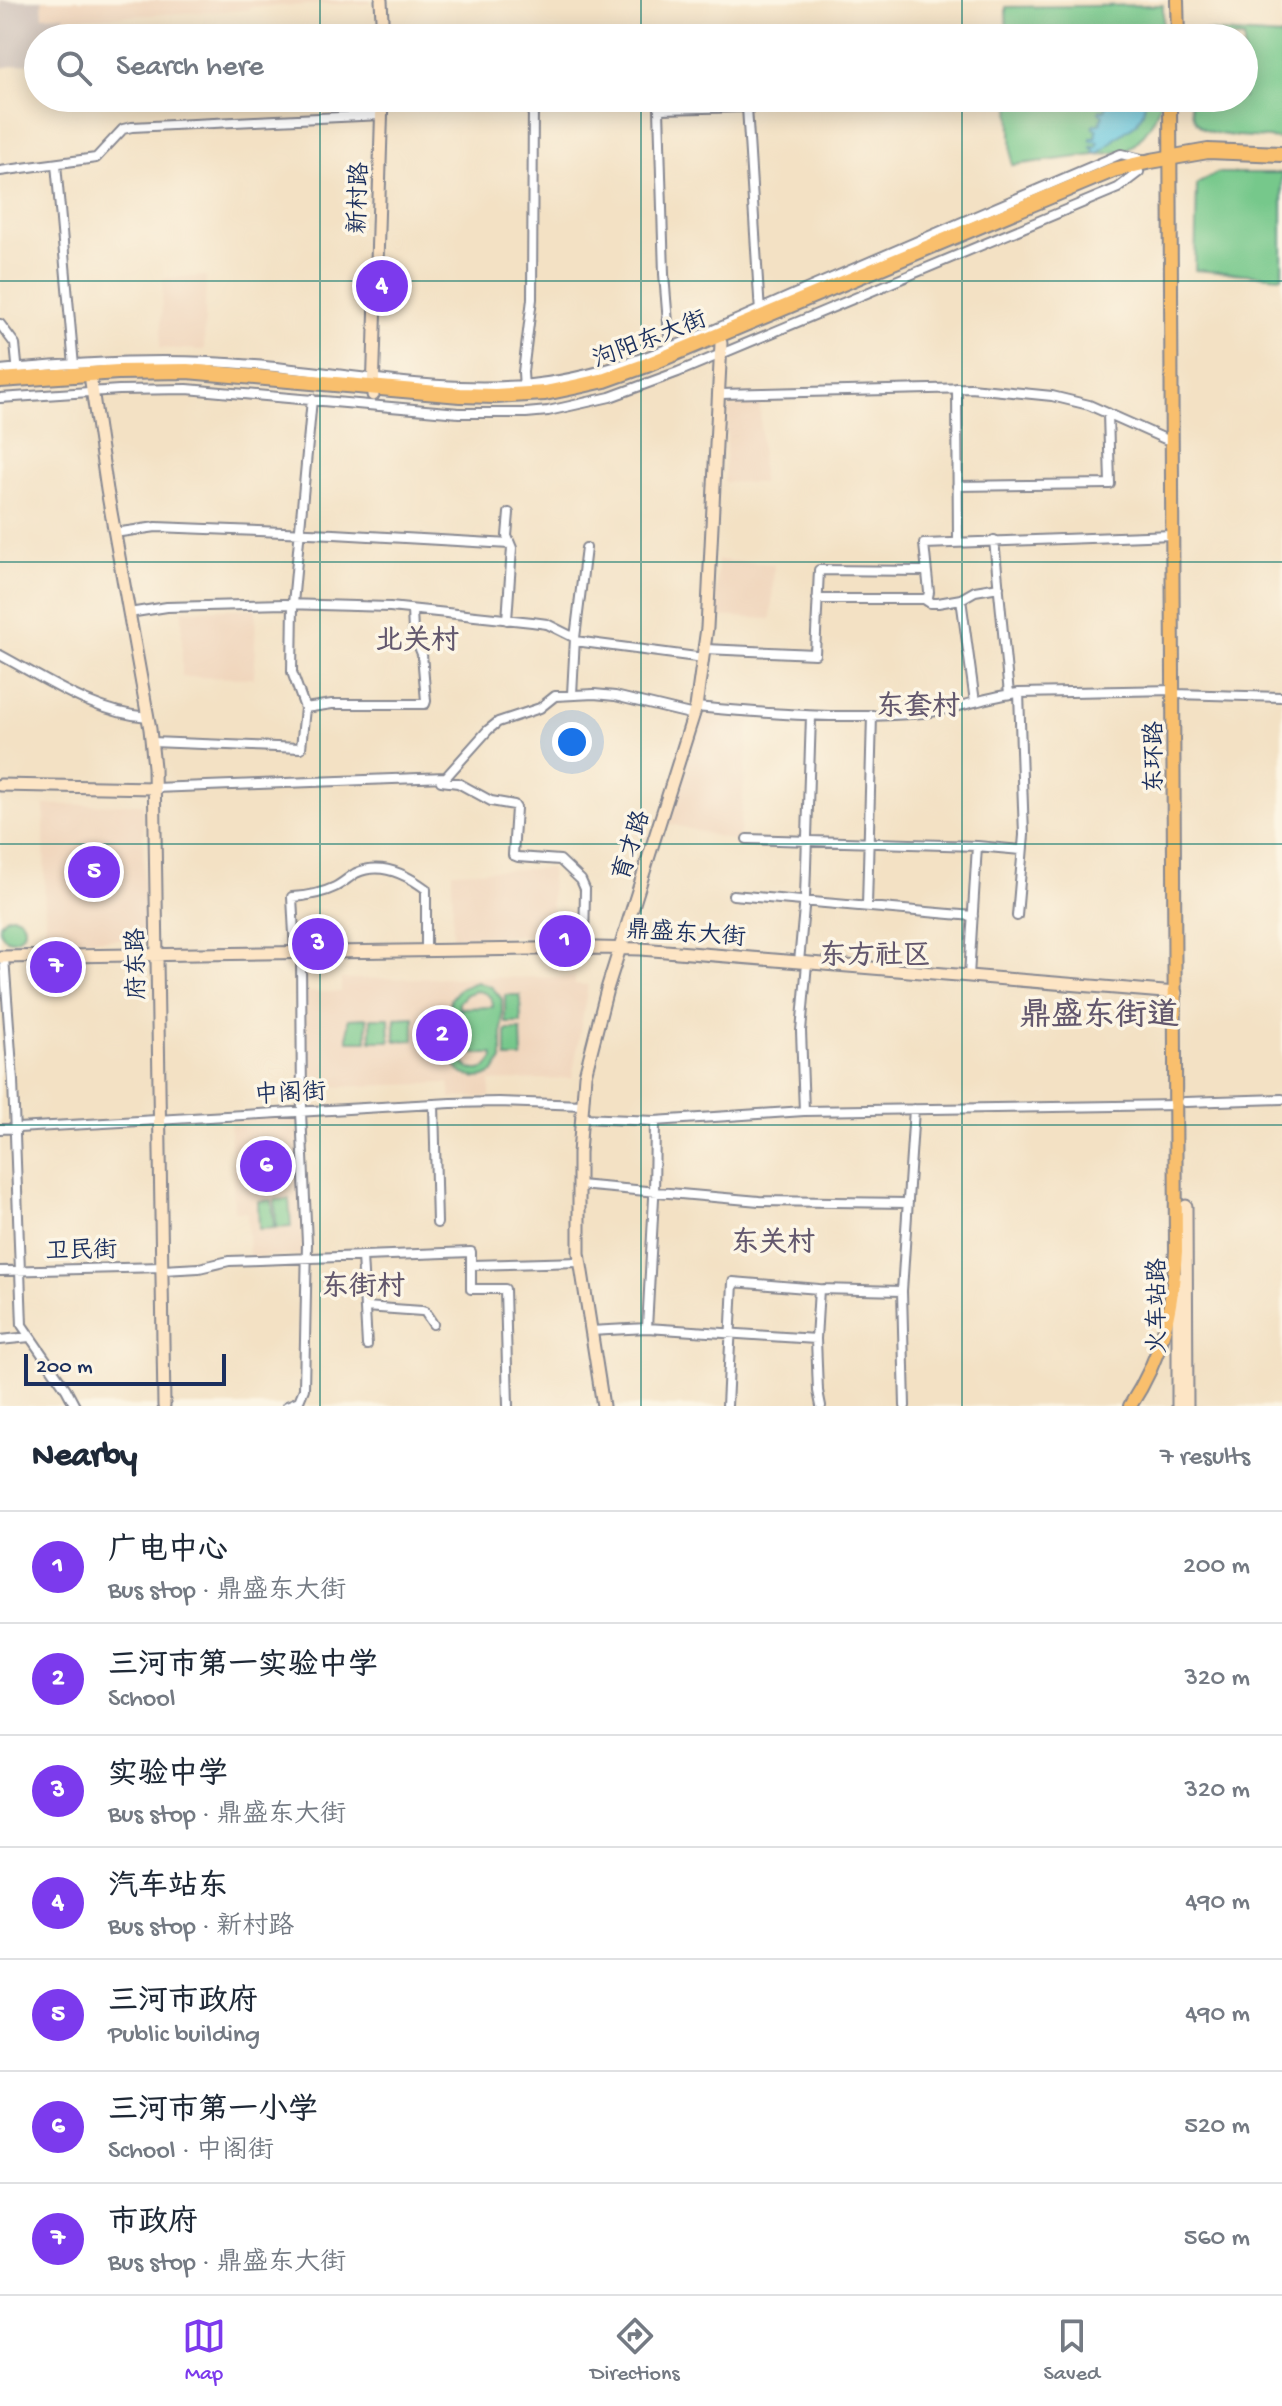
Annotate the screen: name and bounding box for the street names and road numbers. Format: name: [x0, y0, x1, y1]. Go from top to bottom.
street label: 新村路: [343, 162, 376, 235]
street label: 泃阳东大街: [589, 305, 711, 376]
street label: 东环路: [1140, 721, 1171, 793]
street label: 育才路: [607, 807, 658, 885]
street label: 鼎盛东大街: [625, 916, 747, 954]
street label: 府东路: [121, 928, 154, 1000]
street label: 中阁街: [253, 1078, 327, 1112]
street label: 卫民街: [45, 1237, 117, 1268]
street label: 火车站路: [1143, 1258, 1174, 1354]

